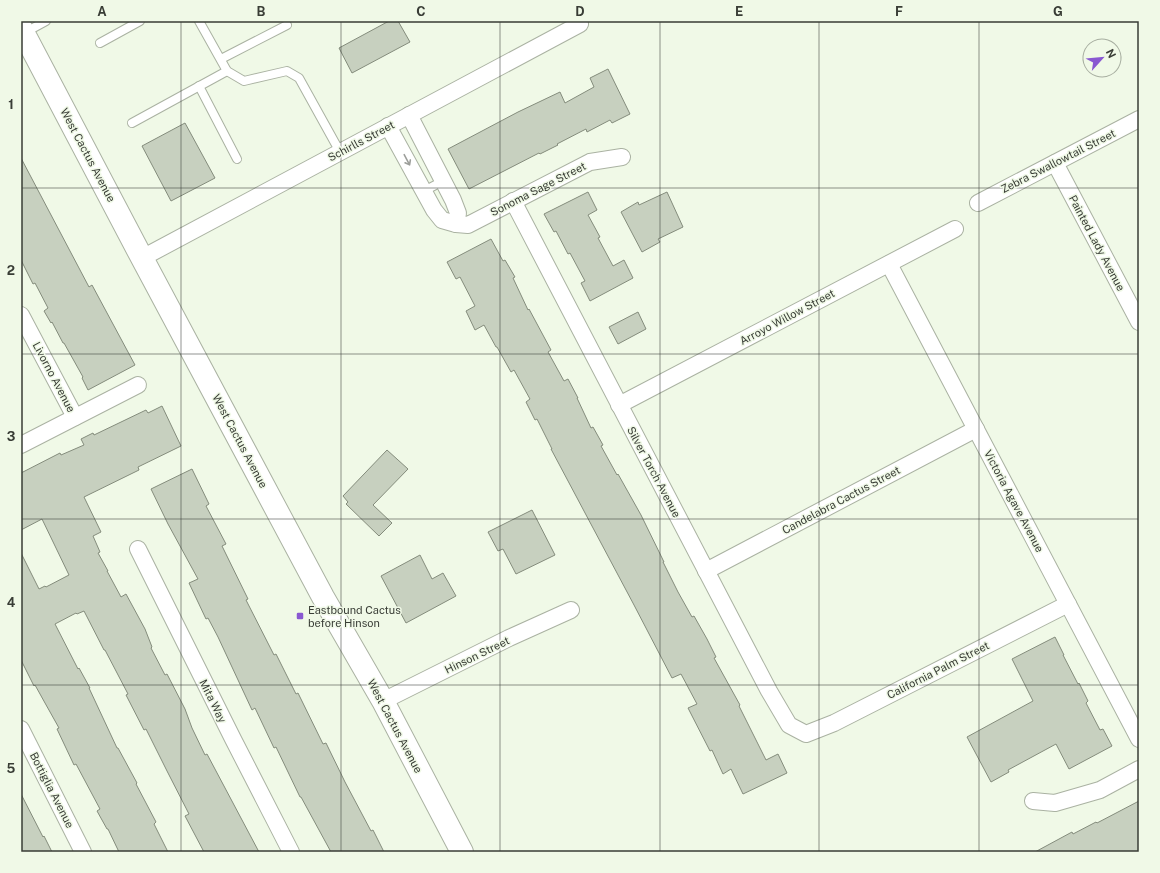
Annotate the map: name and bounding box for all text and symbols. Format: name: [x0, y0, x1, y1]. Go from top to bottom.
text: A: [97, 4, 107, 19]
text: B: [257, 4, 266, 19]
text: C: [416, 4, 426, 19]
text: D: [575, 4, 585, 19]
text: E: [735, 4, 743, 19]
text: F: [895, 4, 903, 19]
text: G: [1053, 4, 1063, 19]
north arrow: [1082, 38, 1122, 78]
text: N: [1104, 47, 1118, 60]
text: 1: [8, 97, 14, 112]
street label: West Cactus Avenue: [58, 106, 118, 204]
street label: Schirlls Street: [326, 118, 396, 164]
street label: Zebra Swallowtail Street: [999, 127, 1117, 195]
one-way arrow: [404, 154, 411, 166]
street label: Sonoma Sage Street: [488, 160, 588, 218]
street label: Painted Lady Avenue: [1067, 193, 1127, 293]
text: 2: [7, 263, 15, 278]
street label: Arroyo Willow Street: [737, 287, 837, 347]
street label: Livorno Avenue: [30, 340, 78, 414]
street label: West Cactus Avenue: [210, 392, 270, 490]
street label: Silver Torch Avenue: [625, 425, 683, 519]
text: 3: [7, 429, 16, 444]
street label: Victoria Agave Avenue: [982, 448, 1046, 554]
street label: Candelabra Cactus Street: [780, 464, 902, 536]
text: 4: [7, 595, 16, 610]
place label: Eastbound Cactus before Hinson: [308, 604, 401, 629]
marker: Eastbound Cactus before Hinson: [295, 611, 305, 621]
street label: Hinson Street: [443, 634, 511, 676]
street label: California Palm Street: [885, 639, 991, 701]
street label: Mita Way: [197, 677, 229, 725]
street label: West Cactus Avenue: [365, 677, 425, 775]
street label: Bottiglia Avenue: [28, 750, 76, 830]
text: 5: [7, 761, 16, 776]

